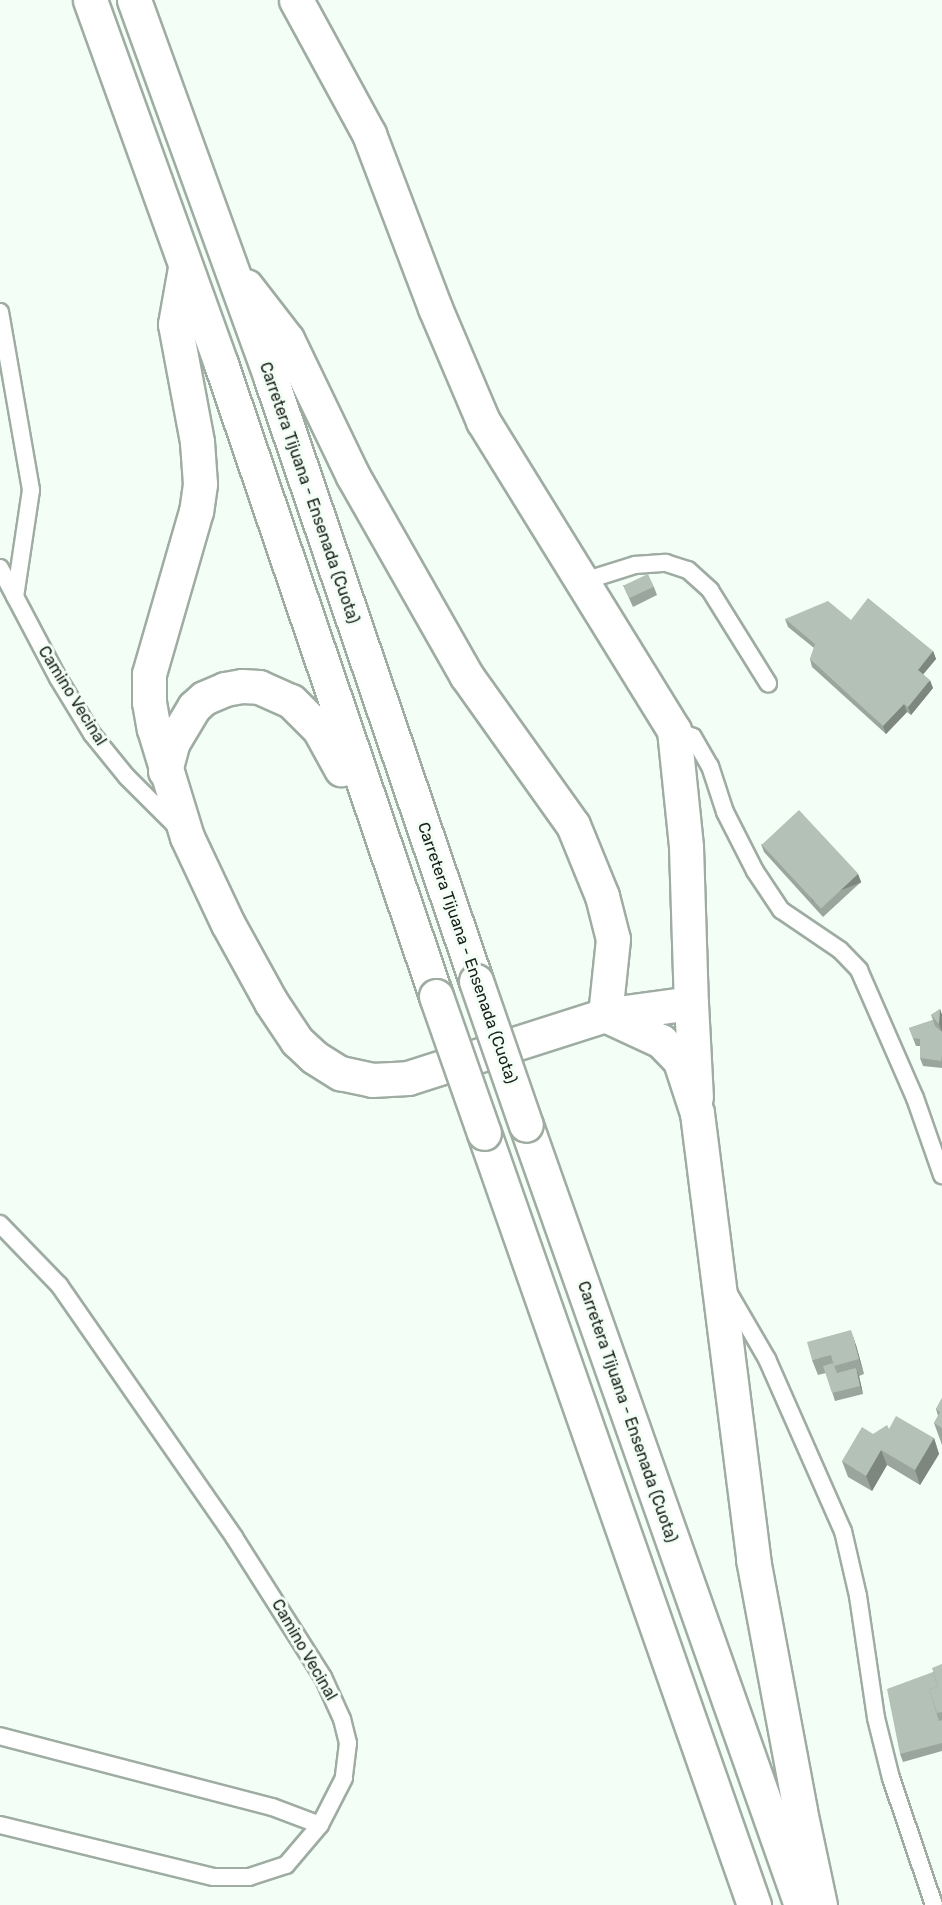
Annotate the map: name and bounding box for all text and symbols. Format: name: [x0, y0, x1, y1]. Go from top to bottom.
street label: Carretera Tijuana - Ensenada (Cuota): [255, 360, 363, 626]
street label: Camino Vecinal: [34, 643, 110, 749]
street label: Carretera Tijuana - Ensenada (Cuota): [413, 820, 521, 1086]
street label: Carretera Tijuana - Ensenada (Cuota): [573, 1279, 681, 1545]
street label: Camino Vecinal: [267, 1596, 341, 1704]

